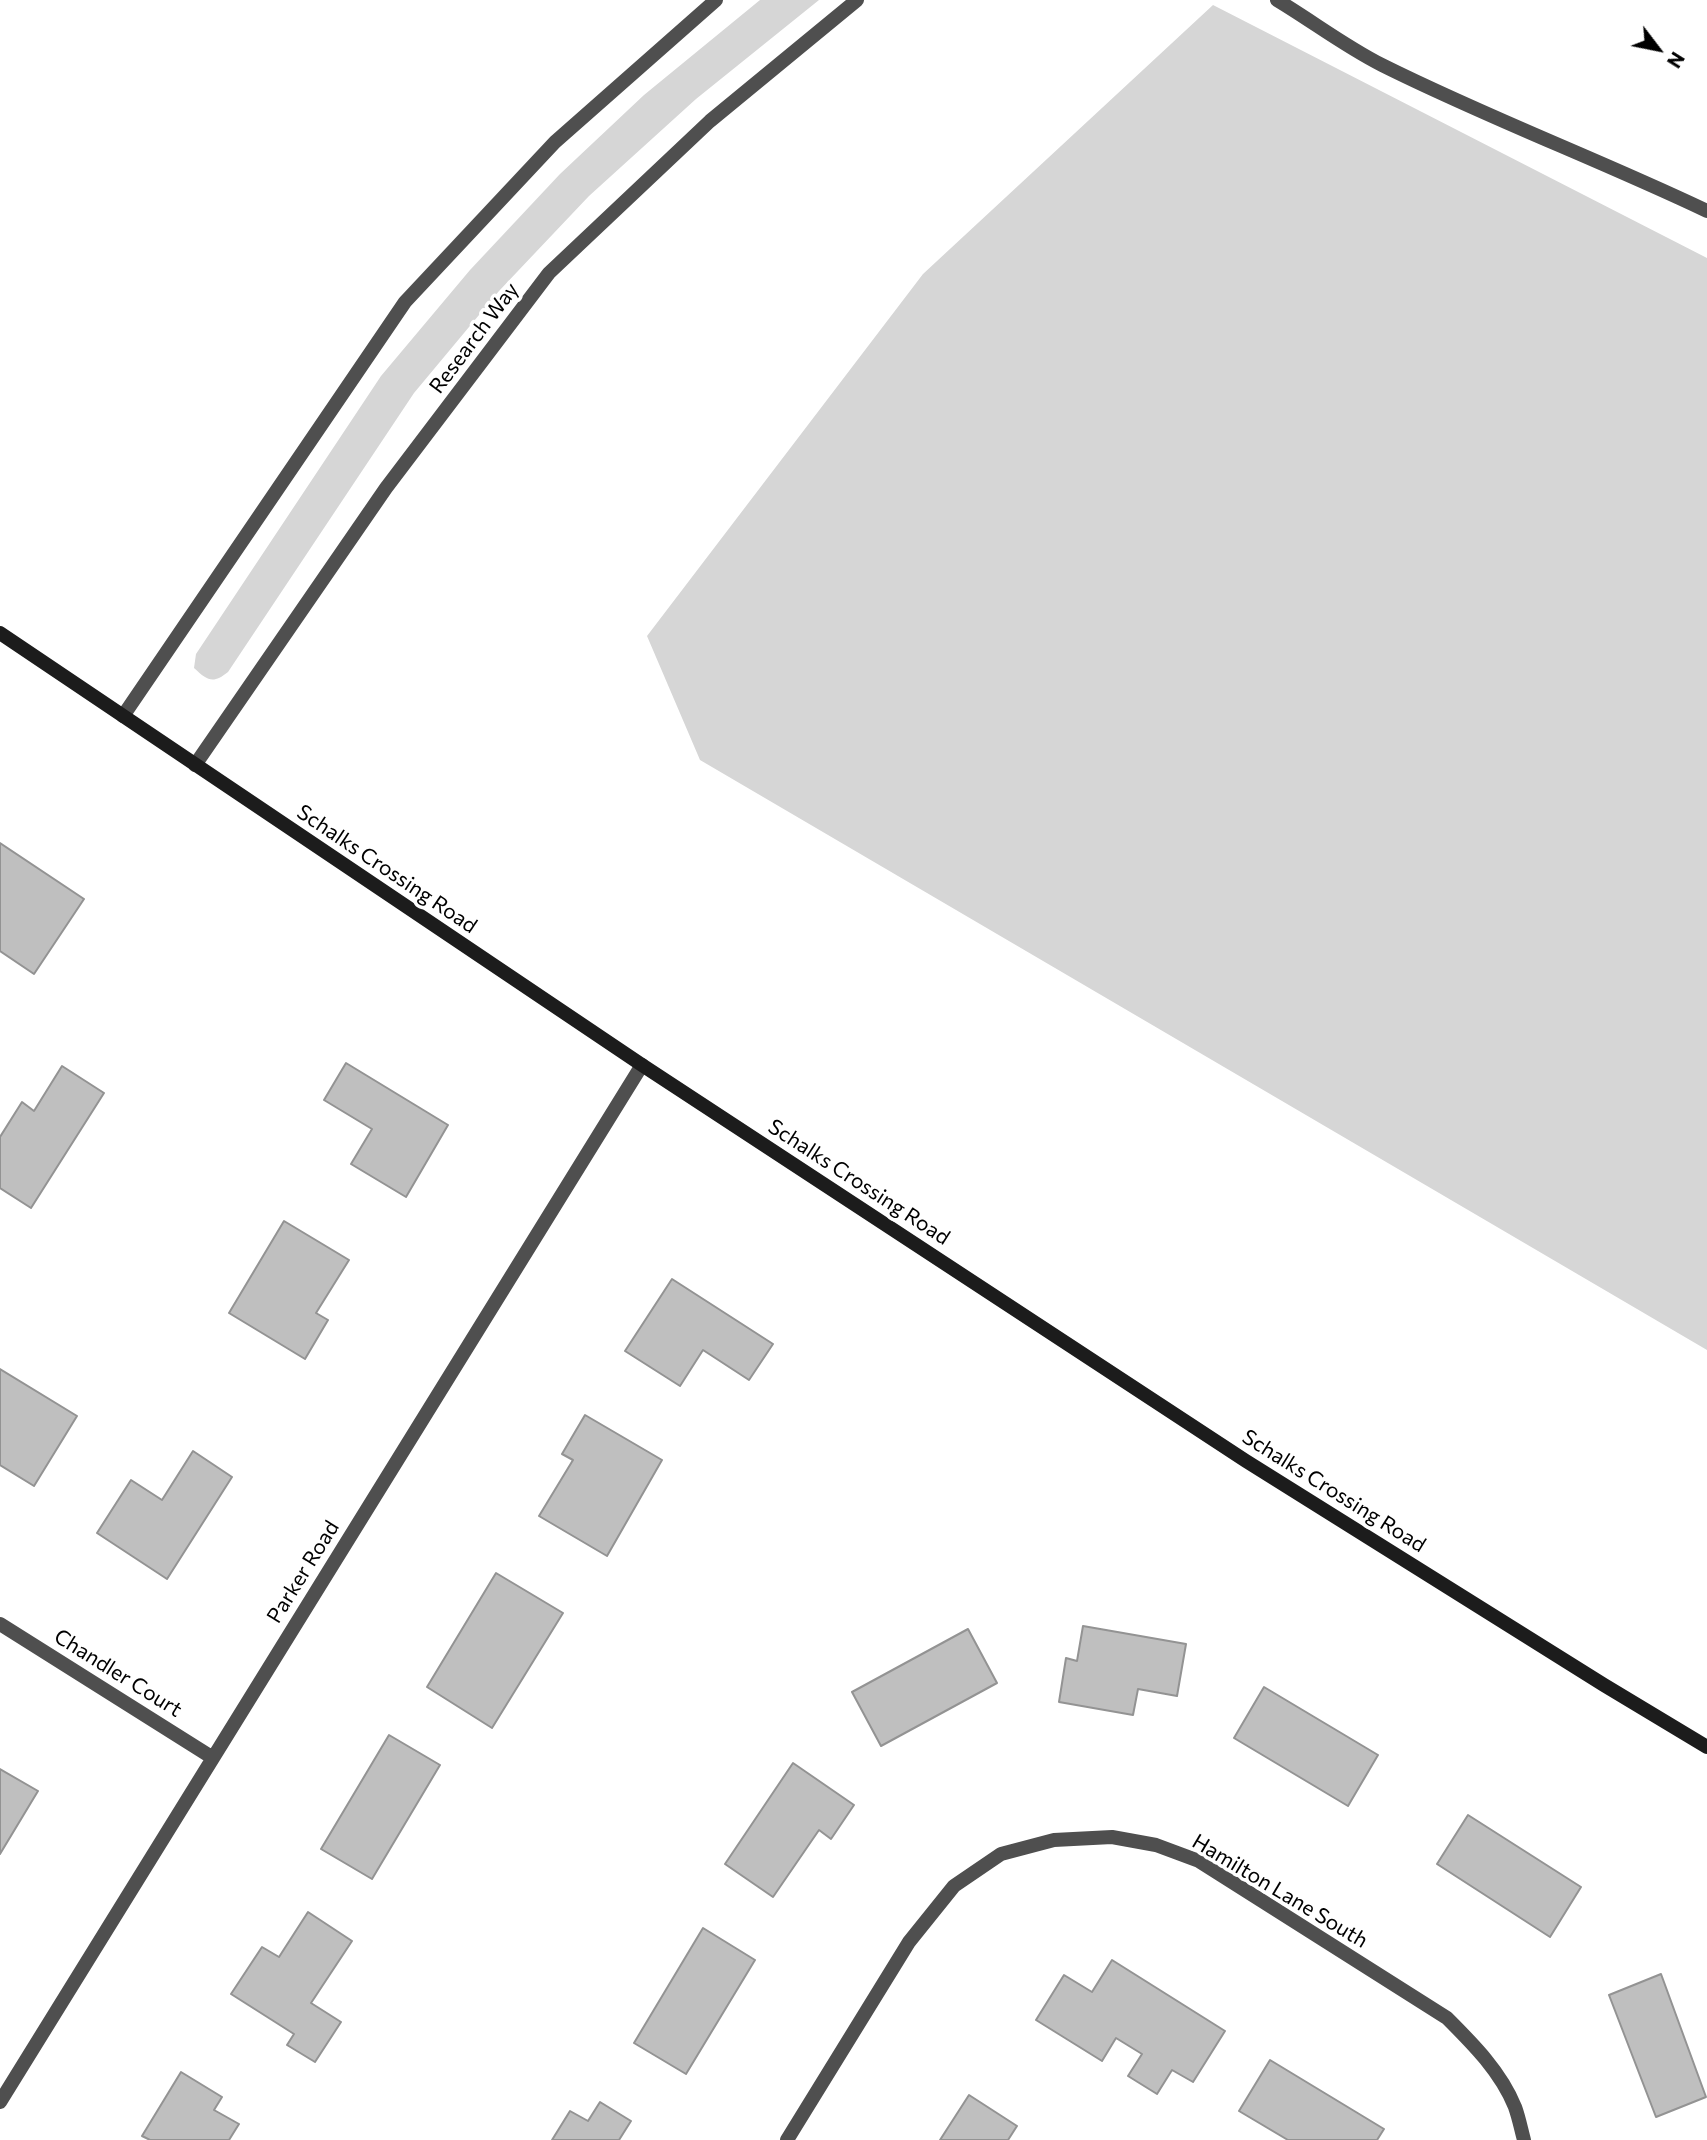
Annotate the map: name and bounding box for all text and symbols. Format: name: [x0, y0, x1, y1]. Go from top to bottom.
north arrow: [1623, 14, 1693, 84]
text: N: [1663, 48, 1690, 73]
street label: Research Way: [424, 278, 524, 398]
street label: Schalks Crossing Road: [292, 799, 482, 939]
street label: Schalks Crossing Road: [763, 1114, 955, 1250]
street label: Schalks Crossing Road: [1238, 1424, 1430, 1558]
street label: Parker Road: [262, 1516, 344, 1628]
street label: Chandler Court: [49, 1624, 187, 1722]
street label: Hamilton Lane South: [1188, 1829, 1372, 1953]

